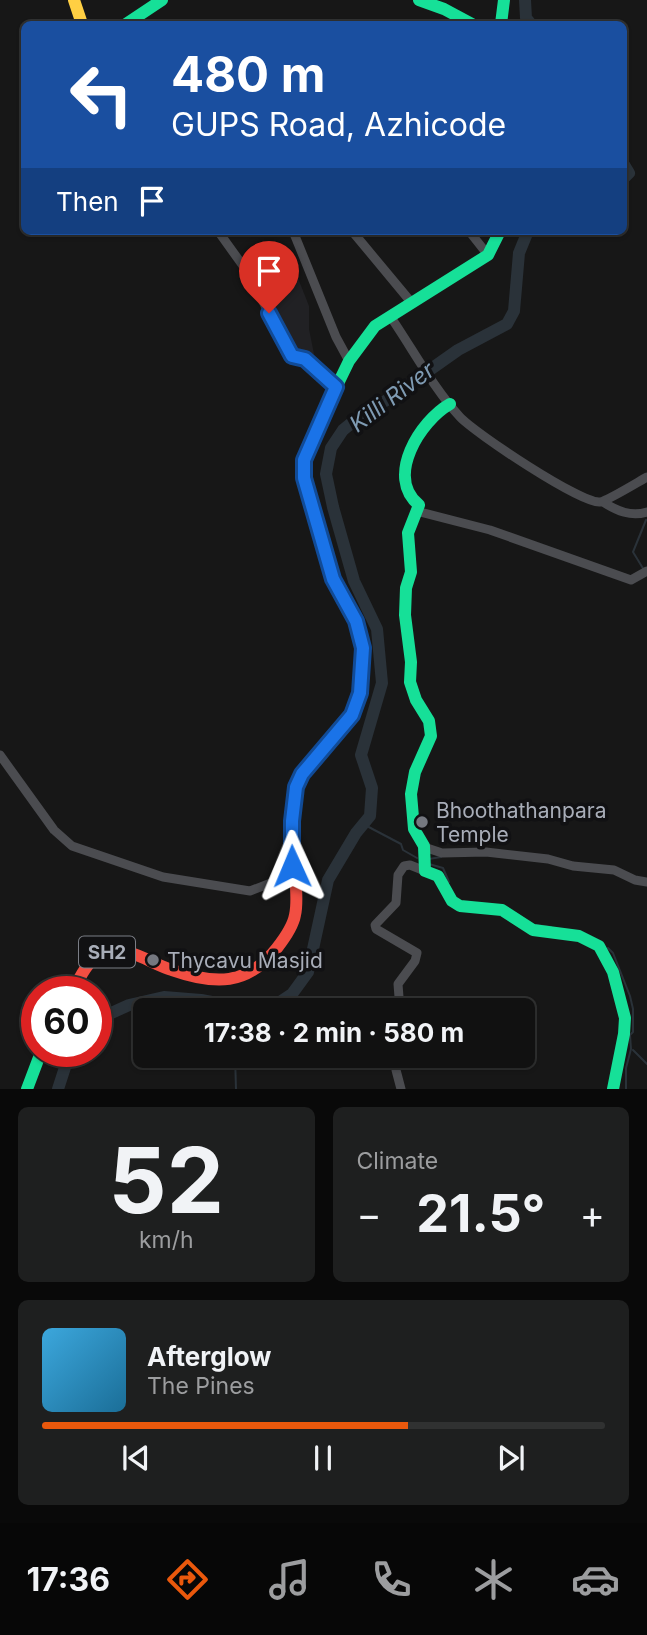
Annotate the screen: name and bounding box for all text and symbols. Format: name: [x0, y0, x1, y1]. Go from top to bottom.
text: 480 m: [171, 45, 325, 104]
icon: left: [56, 49, 147, 140]
text: GUPS Road, Azhicode: [171, 105, 506, 144]
icon: arrive: [133, 182, 171, 220]
text: Then: [56, 186, 119, 217]
pin: [239, 241, 299, 313]
icon: arrive: [250, 252, 288, 290]
water label: Killi River: [344, 355, 441, 438]
place label: Bhoothathanpara Temple: [436, 798, 606, 847]
marker: Bhoothathanpara Temple: [414, 814, 430, 830]
position arrow: [255, 829, 329, 903]
road number: SH2: [79, 936, 135, 968]
place label: Thycavu Masjid: [167, 948, 323, 973]
marker: Thycavu Masjid: [145, 952, 161, 968]
speed limit sign: 60: [21, 976, 112, 1067]
text: 17:38 · 2 min · 580 m: [204, 1017, 464, 1048]
text: 52: [109, 1125, 224, 1235]
text: Climate: [357, 1147, 438, 1175]
text: 21.5°: [416, 1182, 545, 1245]
text: −: [357, 1191, 382, 1237]
text: +: [580, 1191, 605, 1237]
text: km/h: [139, 1226, 194, 1254]
text: Afterglow: [147, 1341, 271, 1372]
text: The Pines: [147, 1372, 255, 1400]
icon: previous: [117, 1439, 155, 1477]
icon: pause: [304, 1439, 342, 1477]
icon: next: [492, 1439, 530, 1477]
icon: directions: [163, 1555, 212, 1604]
icon: music: [265, 1555, 314, 1604]
icon: phone: [367, 1555, 416, 1604]
icon: climate: [469, 1555, 518, 1604]
icon: car: [571, 1555, 620, 1604]
text: 17:36: [27, 1560, 110, 1599]

